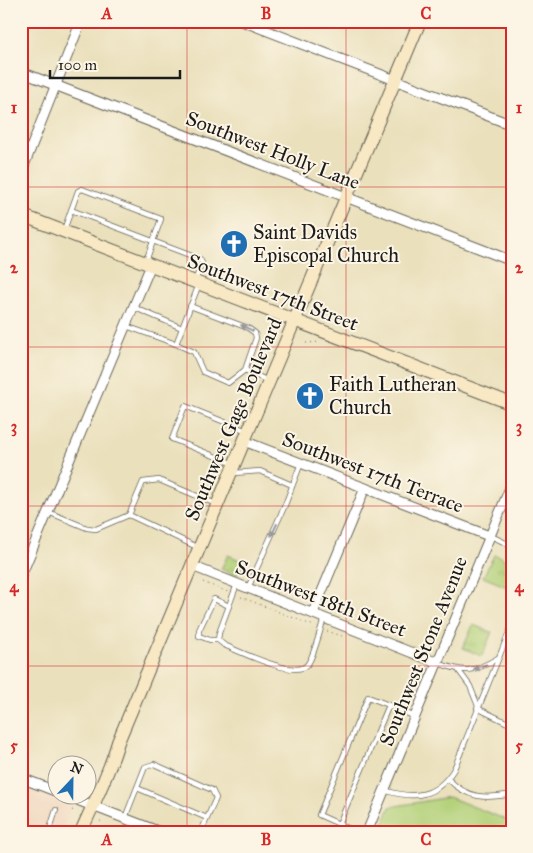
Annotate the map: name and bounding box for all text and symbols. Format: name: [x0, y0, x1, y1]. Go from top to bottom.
text: A: [101, 4, 113, 23]
text: B: [261, 4, 271, 23]
text: C: [421, 4, 432, 23]
scale bar: [50, 48, 180, 80]
text: 100 m: [58, 56, 98, 74]
text: 1: [11, 98, 18, 117]
text: 1: [516, 98, 523, 117]
street label: Southwest Holly Lane: [183, 106, 363, 194]
place label: Saint Davids Episcopal Church: [253, 220, 399, 267]
church icon: Saint Davids Episcopal Church: [219, 229, 249, 259]
street label: Southwest 17th Street: [184, 248, 362, 336]
text: 2: [10, 258, 19, 277]
text: 2: [515, 258, 524, 277]
street label: Southwest Gage Boulevard: [179, 314, 288, 525]
one-way arrow: [239, 324, 254, 332]
place label: Faith Lutheran Church: [329, 372, 457, 419]
church icon: Faith Lutheran Church: [295, 381, 325, 411]
text: 3: [11, 417, 17, 437]
text: 3: [516, 417, 522, 437]
street label: Southwest 17th Terrace: [279, 426, 467, 518]
one-way arrow: [269, 523, 277, 537]
street label: Southwest Stone Avenue: [374, 553, 472, 749]
street label: Southwest 18th Street: [232, 554, 410, 642]
text: 4: [10, 577, 20, 597]
text: 4: [515, 577, 525, 597]
one-way arrow: [472, 663, 487, 671]
text: 5: [10, 736, 18, 755]
text: 5: [515, 736, 523, 755]
north arrow: [48, 756, 98, 806]
text: N: [68, 758, 85, 779]
text: A: [101, 830, 113, 849]
text: B: [261, 830, 271, 849]
text: C: [421, 830, 432, 849]

